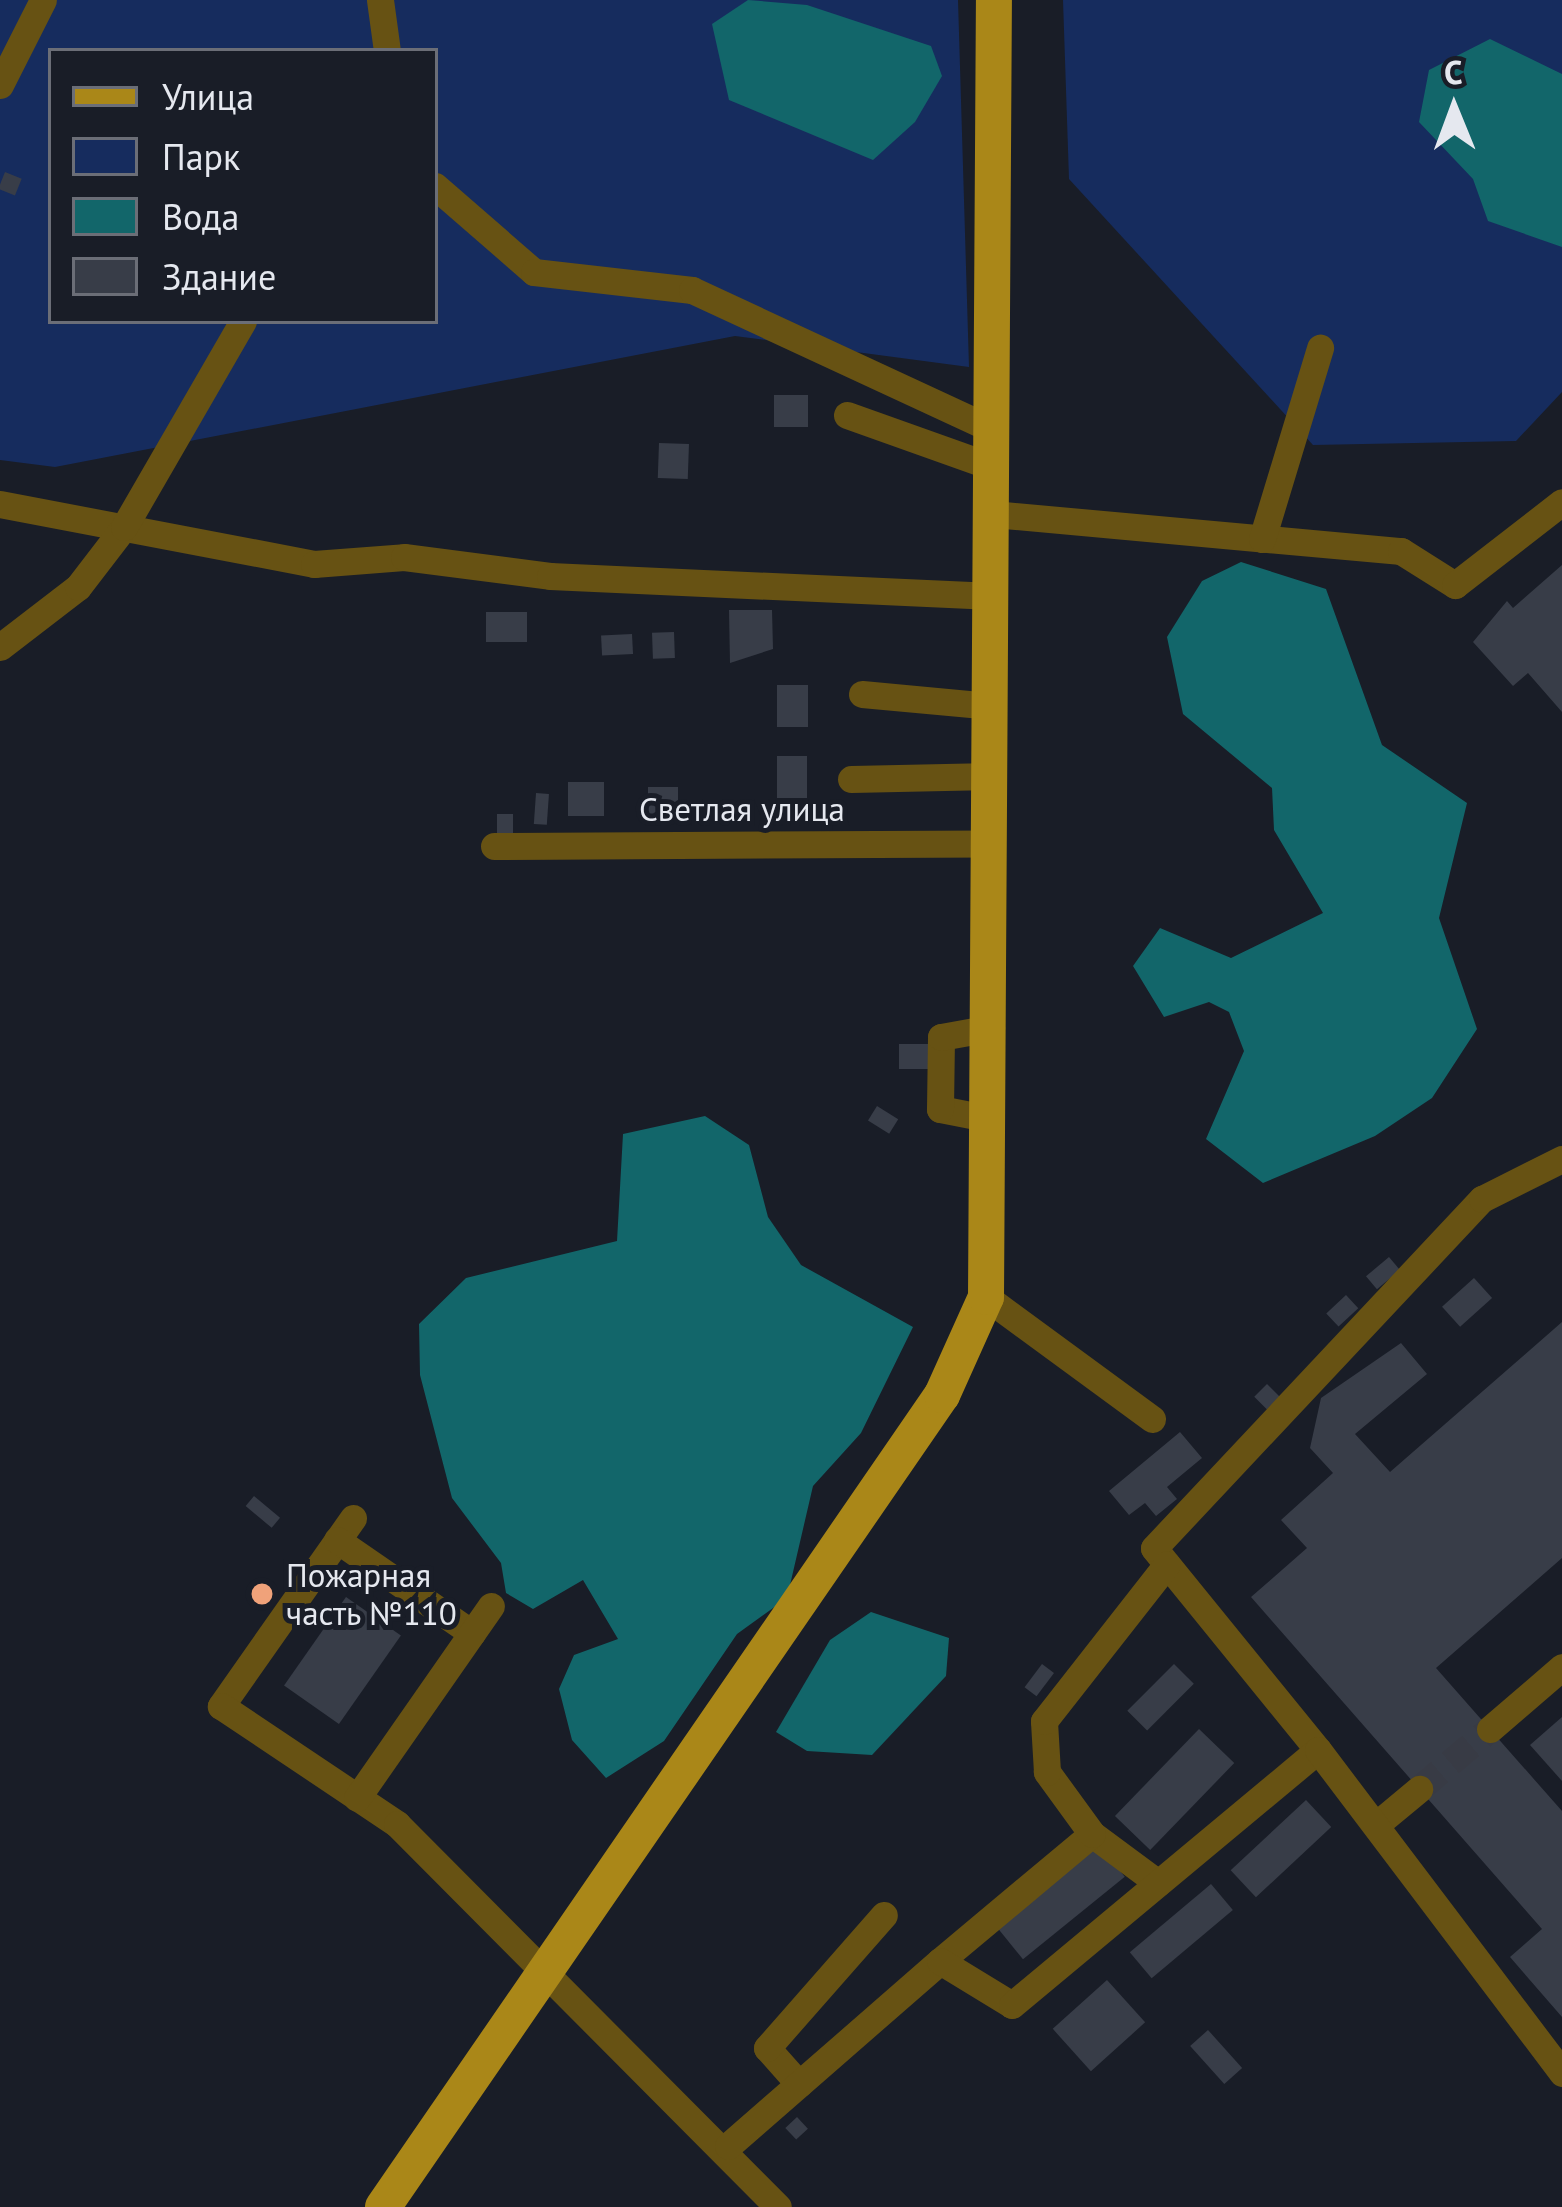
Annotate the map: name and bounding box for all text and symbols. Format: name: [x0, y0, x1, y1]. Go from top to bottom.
legend: [48, 48, 438, 324]
north arrow: [1394, 48, 1514, 168]
text: С: [1444, 50, 1463, 93]
text: Улица: [162, 73, 254, 120]
text: Парк: [162, 133, 240, 180]
text: Вода: [162, 193, 239, 240]
text: Здание: [162, 253, 276, 300]
street label: Светлая улица: [639, 789, 845, 829]
place label: Пожарная часть №110: [286, 1555, 458, 1633]
marker: Пожарная часть №110: [249, 1581, 275, 1607]

